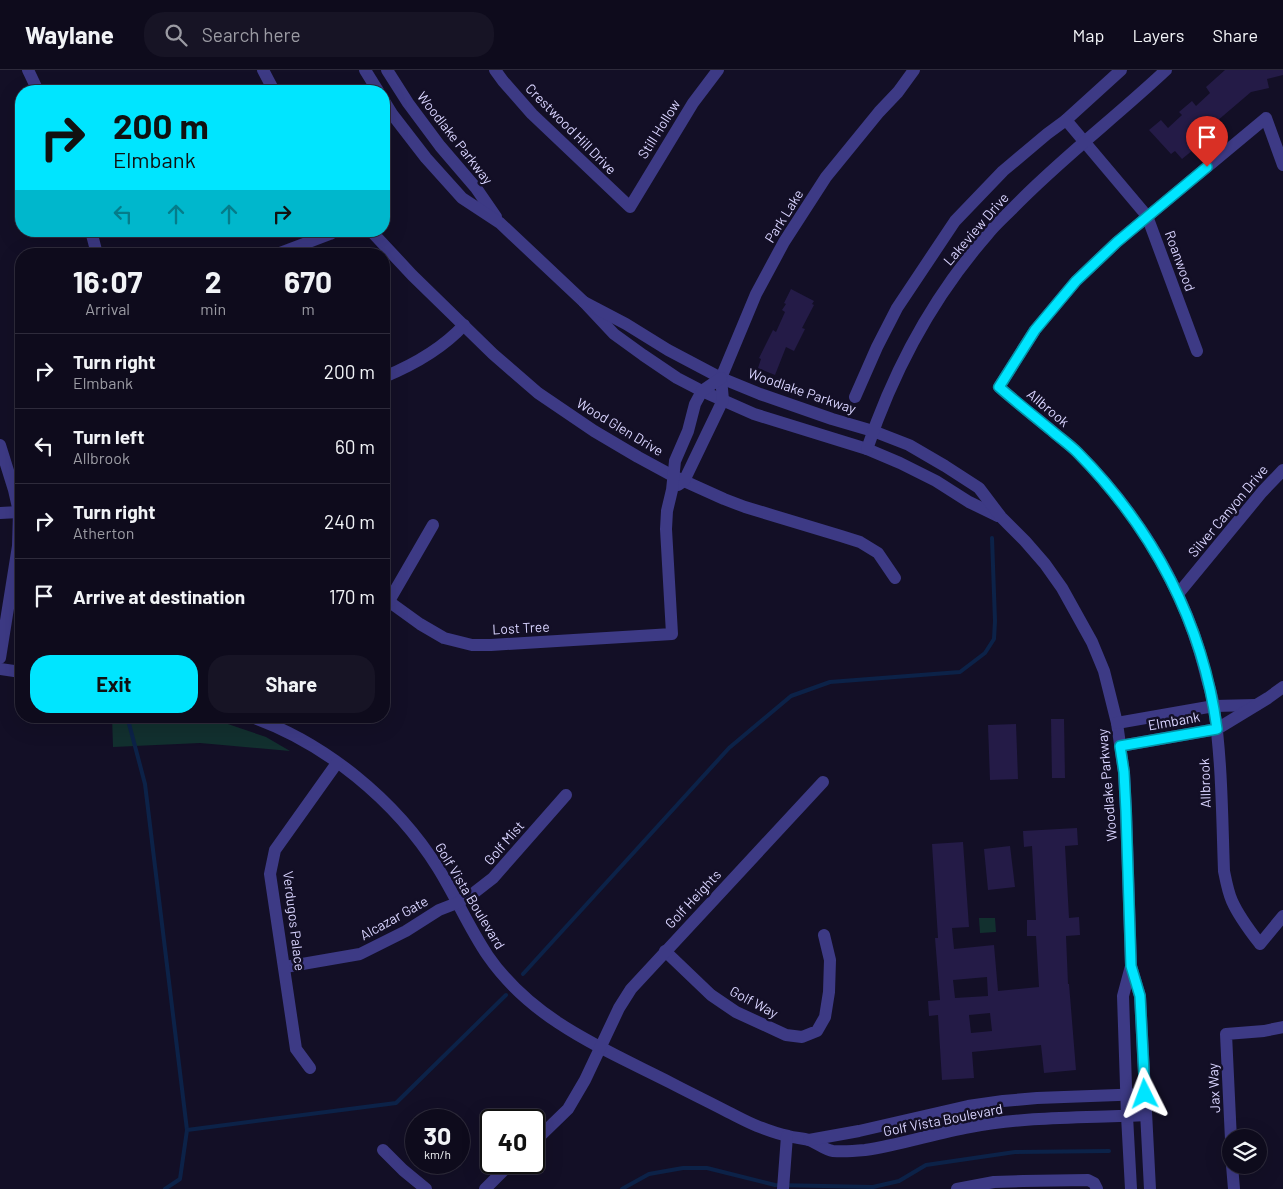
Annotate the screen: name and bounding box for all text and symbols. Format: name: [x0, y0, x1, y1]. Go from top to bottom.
search box: [144, 12, 494, 57]
text: Waylane: [25, 20, 114, 49]
icon: search: [162, 21, 190, 49]
text: Search here: [202, 23, 301, 46]
text: Map: [1072, 24, 1104, 46]
text: Layers: [1132, 24, 1185, 46]
text: Share: [1213, 24, 1258, 46]
street label: Crestwood Hill Drive: [522, 80, 620, 178]
street label: Woodlake Parkway: [414, 88, 497, 188]
street label: Still Hollow: [634, 96, 683, 162]
text: 200 m: [113, 104, 209, 146]
icon: right: [30, 105, 95, 170]
pin: [1186, 116, 1228, 167]
icon: arrive: [1193, 123, 1221, 151]
text: Elmbank: [113, 146, 196, 172]
street label: Park Lake: [761, 186, 807, 246]
street label: Lakeview Drive: [939, 189, 1012, 268]
icon: left: [109, 200, 137, 228]
icon: ahead: [162, 200, 190, 228]
icon: ahead: [215, 200, 243, 228]
icon: right: [268, 200, 296, 228]
street label: Roanwood: [1162, 228, 1199, 294]
text: 16:07: [73, 263, 142, 299]
text: 2: [205, 263, 222, 299]
text: 670: [284, 263, 332, 299]
text: Arrival: [85, 299, 130, 318]
text: min: [200, 299, 226, 318]
text: m: [301, 299, 315, 318]
text: Turn right: [73, 350, 155, 373]
icon: right: [30, 357, 58, 385]
text: 200 m: [324, 360, 375, 383]
street label: Woodlake Parkway: [746, 364, 859, 417]
text: Elmbank: [73, 373, 133, 392]
street label: Allbrook: [1024, 385, 1073, 430]
street label: Wood Glen Drive: [574, 394, 667, 459]
text: Turn left: [73, 425, 144, 448]
icon: left: [30, 432, 58, 460]
text: 60 m: [335, 435, 375, 458]
text: Allbrook: [73, 448, 130, 467]
street label: Silver Canyon Drive: [1184, 461, 1271, 560]
text: Turn right: [73, 500, 155, 523]
icon: right: [30, 507, 58, 535]
text: 240 m: [324, 510, 375, 533]
text: Atherton: [73, 523, 134, 542]
icon: arrive: [30, 582, 58, 610]
text: Arrive at destination: [73, 585, 245, 608]
text: 170 m: [329, 585, 375, 608]
street label: Lost Tree: [492, 618, 550, 637]
button: Exit: [30, 655, 198, 713]
button: Share: [208, 655, 375, 713]
street label: Elmbank: [1147, 708, 1201, 733]
street label: Woodlake Parkway: [1093, 728, 1120, 842]
street label: Allbrook: [1195, 758, 1214, 808]
street label: Golf Mist: [480, 817, 527, 868]
street label: Golf Vista Boulevard: [432, 839, 509, 952]
street label: Golf Heights: [661, 866, 724, 932]
street label: Verdugos Palace: [280, 870, 309, 972]
street label: Alcazar Gate: [357, 892, 431, 943]
street label: Golf Way: [727, 982, 782, 1022]
street label: Jax Way: [1204, 1062, 1223, 1113]
position arrow: [1118, 1067, 1170, 1119]
street label: Golf Vista Boulevard: [882, 1100, 1004, 1139]
speed limit sign: 40: [480, 1109, 545, 1174]
text: 30: [424, 1120, 451, 1150]
map controls: [1222, 1129, 1267, 1174]
button: layers: [1222, 1129, 1267, 1174]
text: km/h: [424, 1147, 451, 1161]

